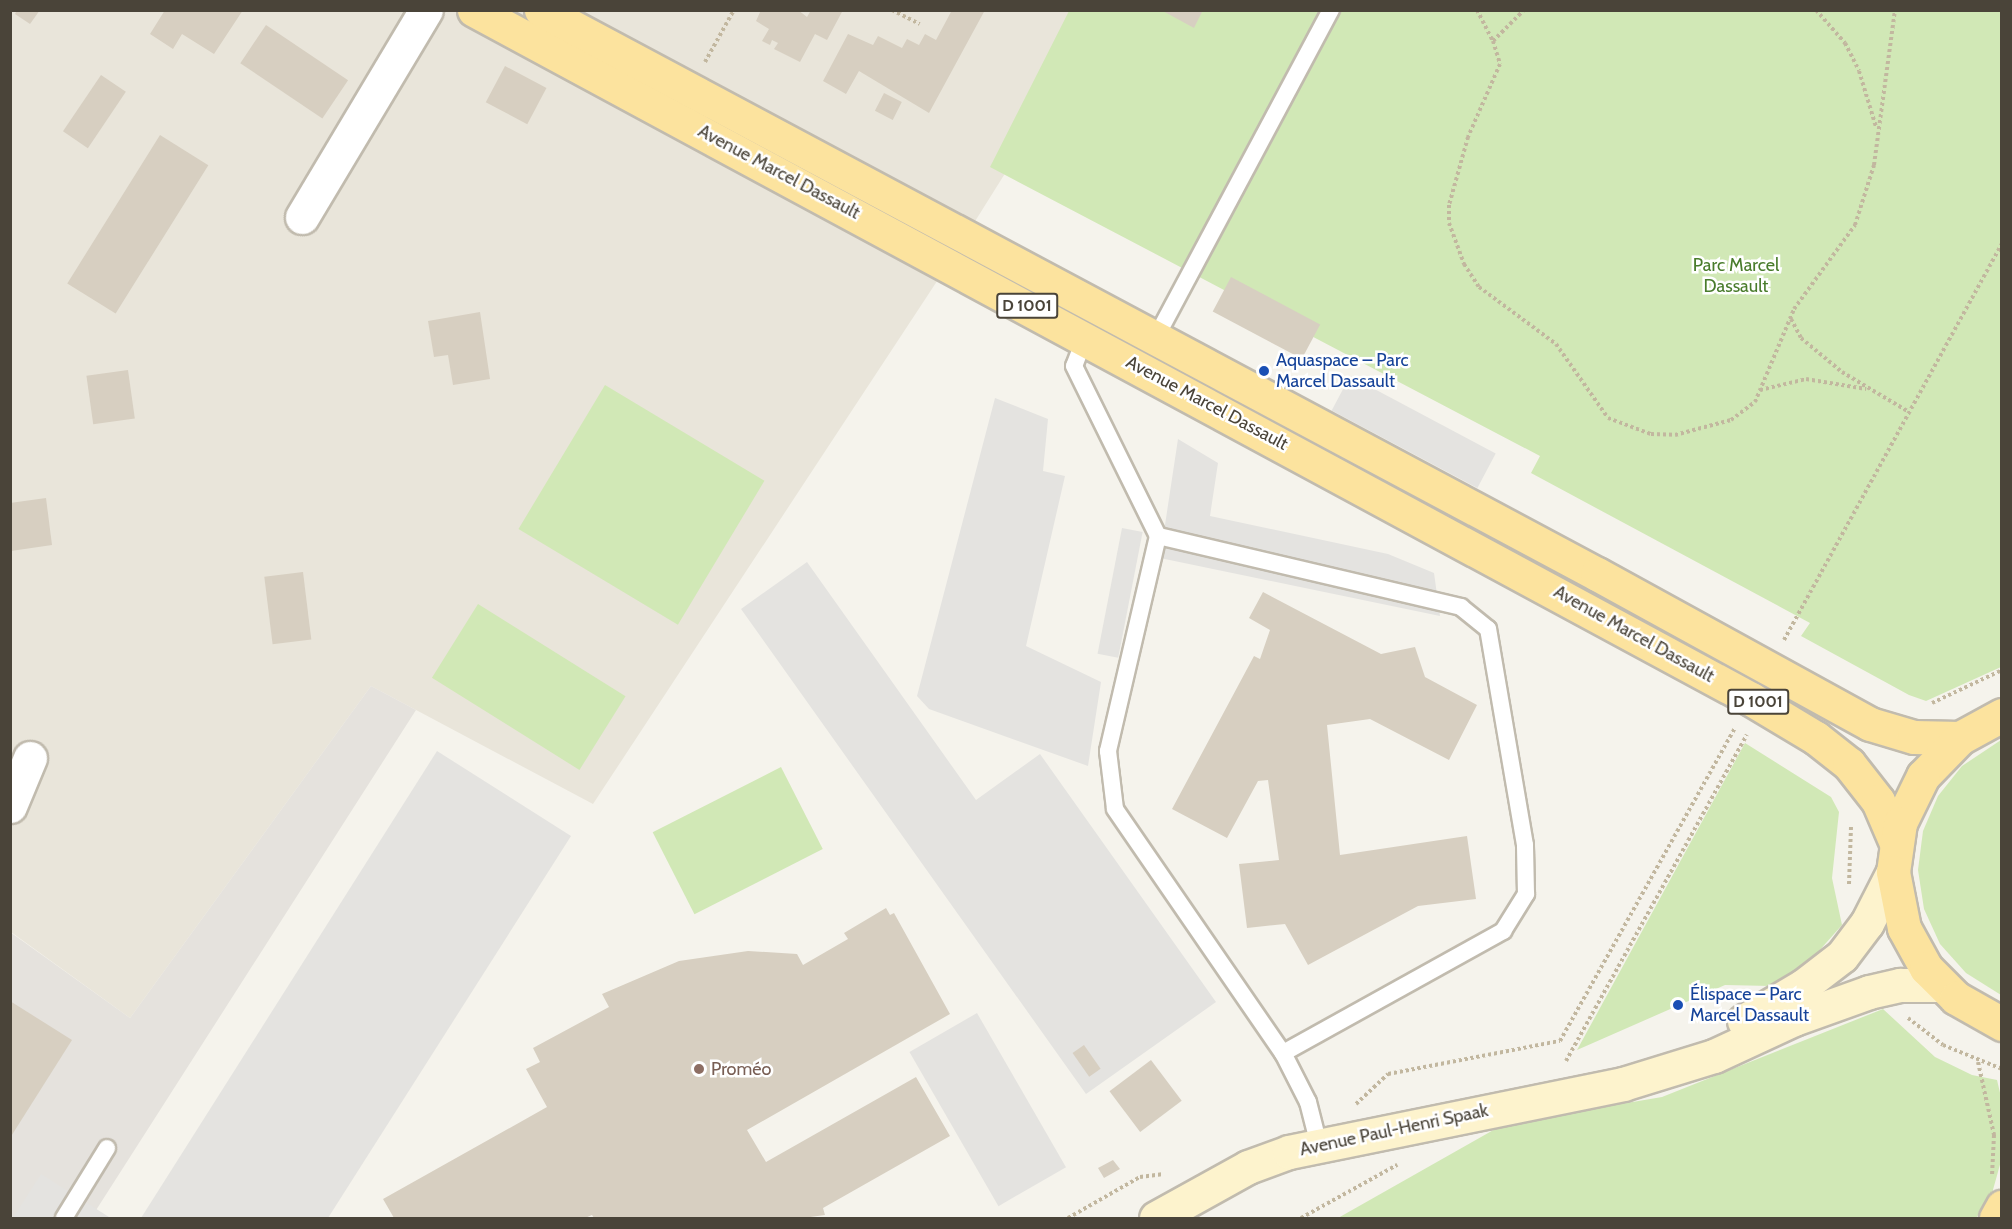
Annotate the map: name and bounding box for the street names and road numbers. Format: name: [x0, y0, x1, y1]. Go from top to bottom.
street label: Avenue Marcel Dassault: [694, 120, 864, 224]
road number: D 1001: [996, 293, 1058, 319]
street label: Avenue Marcel Dassault: [1122, 351, 1292, 455]
street label: Avenue Marcel Dassault: [1550, 581, 1718, 687]
road number: D 1001: [1726, 689, 1790, 715]
street label: Avenue Paul-Henri Spaak: [1298, 1099, 1490, 1161]

